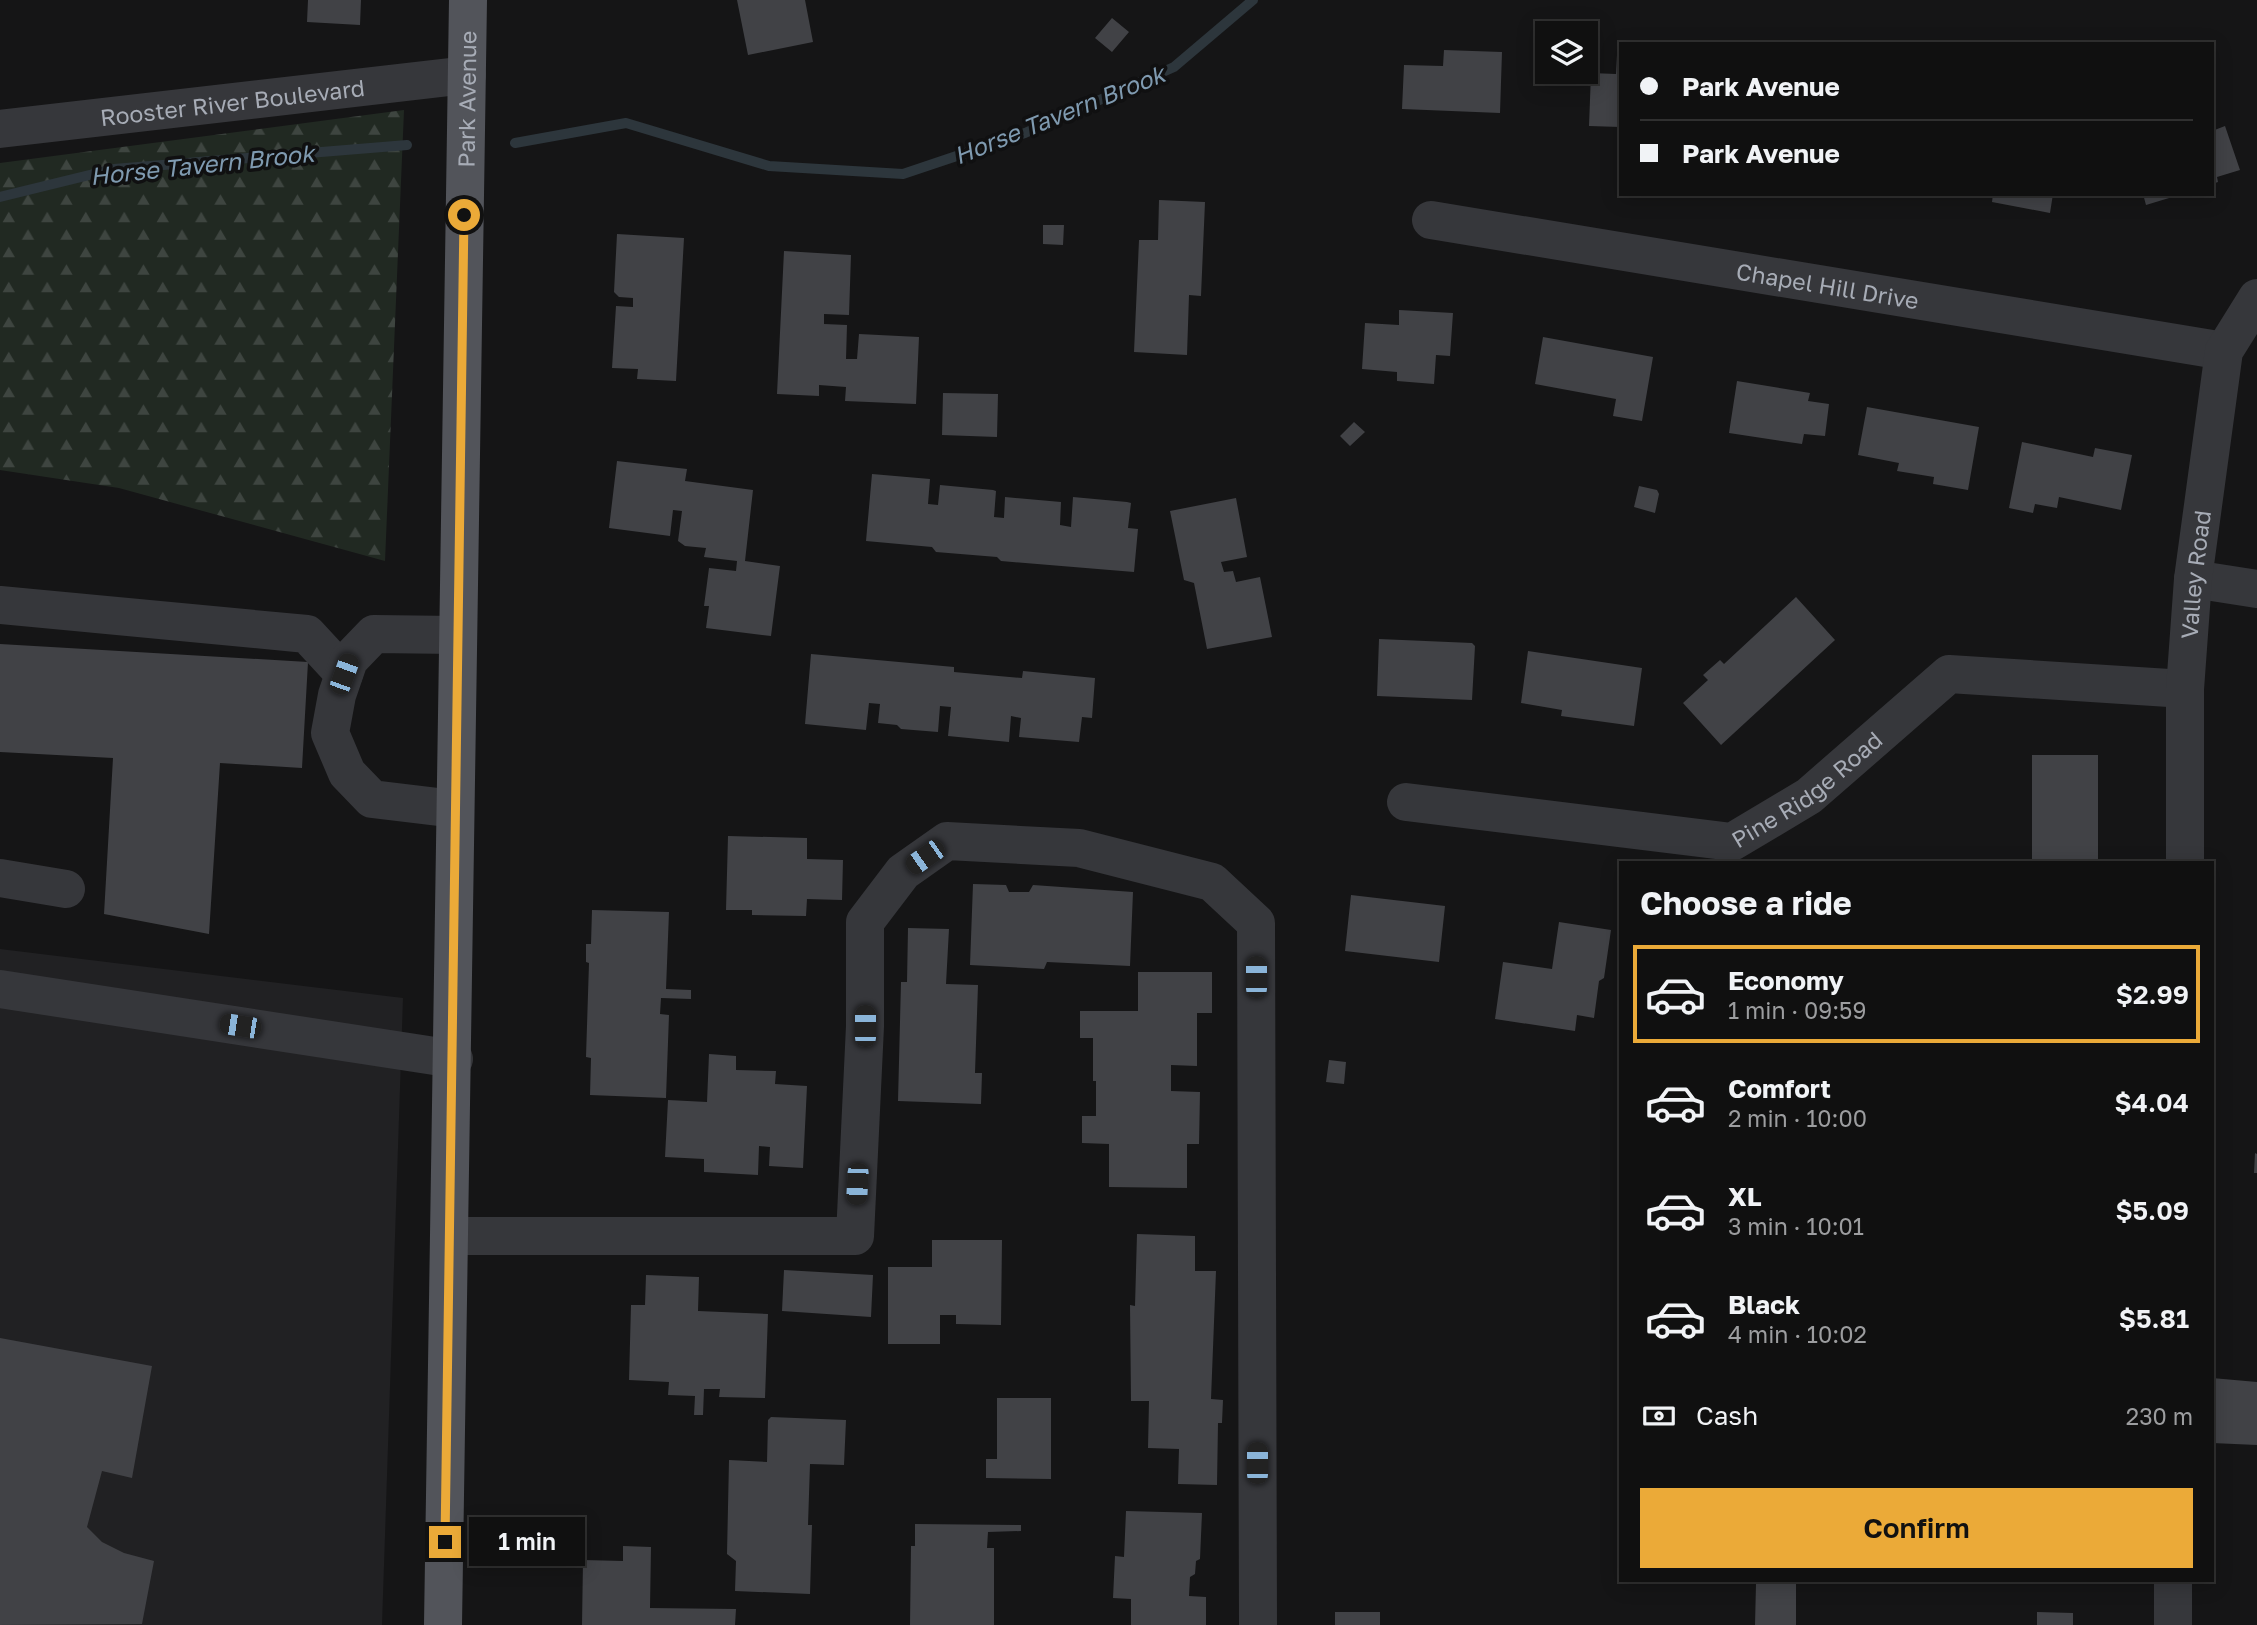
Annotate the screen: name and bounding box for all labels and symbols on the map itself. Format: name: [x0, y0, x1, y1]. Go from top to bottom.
street label: Park Avenue: [451, 31, 482, 168]
water label: Horse Tavern Brook: [949, 57, 1171, 170]
street label: Rooster River Boulevard: [99, 73, 366, 131]
water label: Horse Tavern Brook: [89, 138, 318, 190]
route start: [448, 199, 480, 231]
street label: Chapel Hill Drive: [1734, 257, 1921, 314]
street label: Valley Road: [2175, 508, 2216, 640]
car: [327, 651, 362, 697]
street label: Pine Ridge Road: [1726, 725, 1887, 853]
car: [902, 836, 949, 878]
car: [1246, 956, 1267, 998]
car: [855, 1005, 876, 1047]
car: [218, 1012, 263, 1040]
car: [846, 1162, 869, 1206]
car: [1247, 1442, 1268, 1484]
callout: 1 min: [470, 1518, 585, 1566]
route end: [429, 1526, 461, 1558]

